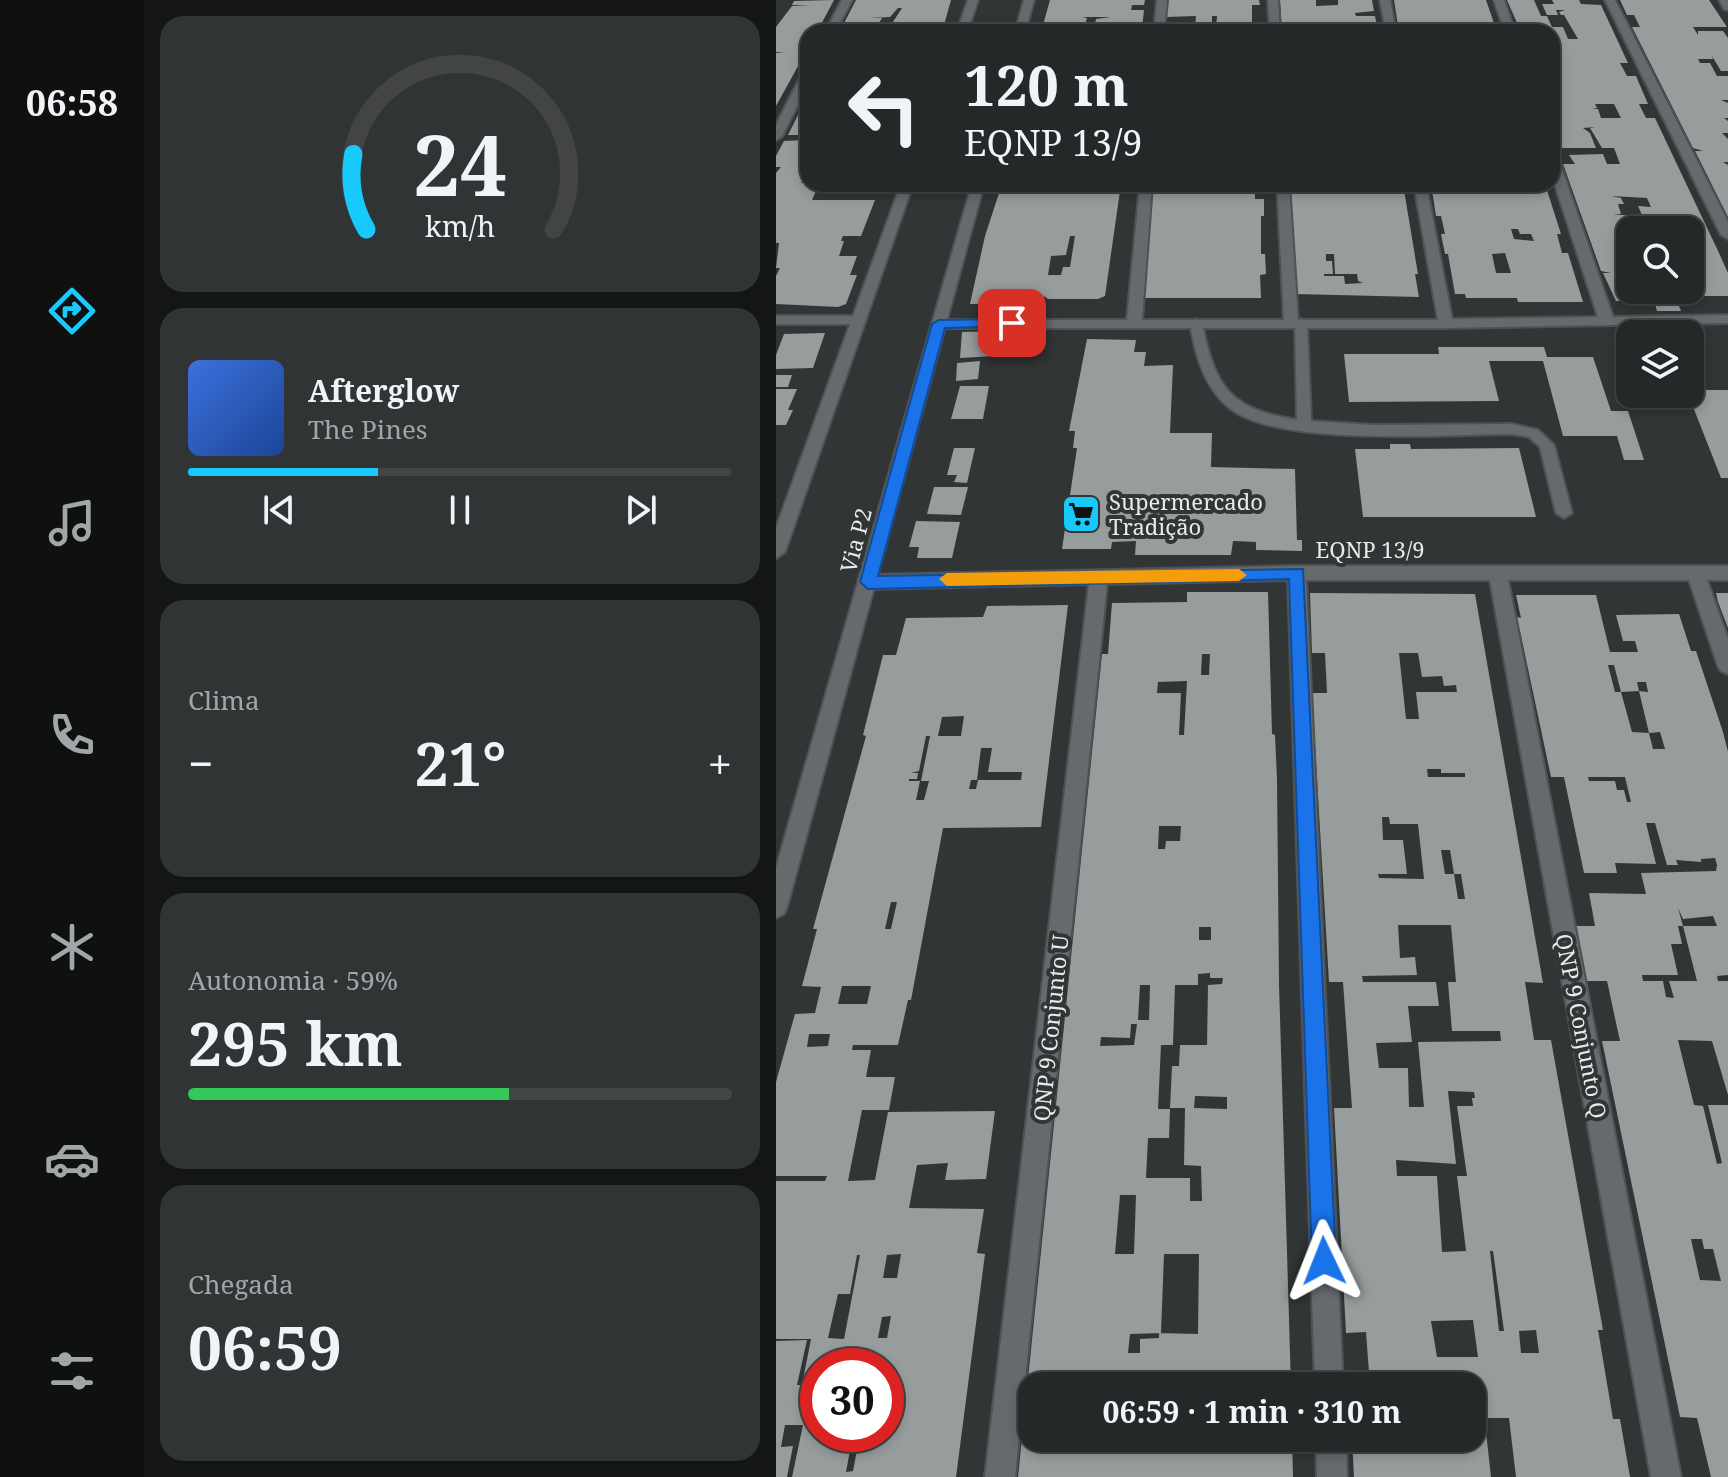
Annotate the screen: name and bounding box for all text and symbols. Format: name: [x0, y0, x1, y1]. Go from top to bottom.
text: 120 m: [964, 46, 1129, 122]
icon: left: [832, 56, 936, 160]
text: 06:58: [26, 78, 118, 127]
text: 24: [413, 107, 507, 220]
text: EQNP 13/9: [964, 118, 1142, 167]
text: km/h: [425, 206, 495, 245]
map controls: [1616, 216, 1704, 408]
button: search: [1616, 216, 1704, 304]
icon: directions: [44, 283, 100, 339]
pin: [978, 289, 1046, 357]
icon: arrive: [990, 301, 1034, 345]
button: layers: [1616, 320, 1704, 408]
text: Afterglow: [308, 370, 459, 411]
text: The Pines: [308, 411, 428, 447]
place label: Supermercado Tradição: [1109, 486, 1263, 541]
icon: previous: [257, 488, 301, 532]
icon: pause: [438, 488, 482, 532]
icon: next: [619, 488, 663, 532]
supermarket icon: Supermercado Tradição: [1060, 493, 1102, 535]
icon: music: [44, 495, 100, 551]
street label: Via P2: [832, 504, 878, 576]
street label: EQNP 13/9: [1315, 534, 1425, 564]
text: Clima: [188, 682, 260, 718]
icon: phone: [44, 707, 100, 763]
text: 21°: [415, 722, 506, 804]
text: −: [188, 733, 213, 793]
text: +: [707, 733, 732, 793]
icon: climate: [44, 919, 100, 975]
street label: QNP 9 Conjunto Q: [1549, 931, 1615, 1121]
street label: QNP 9 Conjunto U: [1025, 933, 1075, 1123]
text: Autonomia · 59%: [188, 962, 398, 998]
text: 295 km: [188, 1002, 403, 1084]
icon: car: [44, 1131, 100, 1187]
position arrow: [1282, 1219, 1366, 1303]
text: Chegada: [188, 1266, 294, 1302]
text: 06:59: [188, 1306, 342, 1388]
icon: filters: [44, 1343, 100, 1399]
speed limit sign: 30: [800, 1348, 904, 1452]
text: 06:59 · 1 min · 310 m: [1103, 1391, 1401, 1432]

